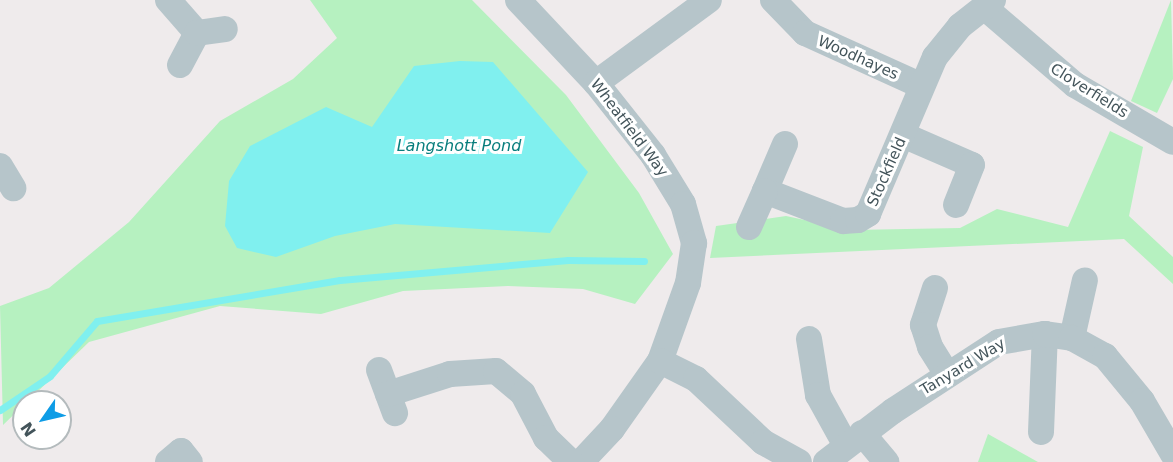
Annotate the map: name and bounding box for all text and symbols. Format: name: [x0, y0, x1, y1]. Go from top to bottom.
street label: Woodhayes: [815, 32, 901, 84]
street label: Cloverfields: [1047, 60, 1131, 122]
street label: Wheatfield Way: [586, 76, 672, 180]
street label: Stockfield: [864, 135, 910, 209]
water label: Langshott Pond: [397, 136, 521, 156]
street label: Tanyard Way: [917, 335, 1009, 399]
north arrow: [12, 390, 72, 450]
text: N: [17, 418, 40, 440]

